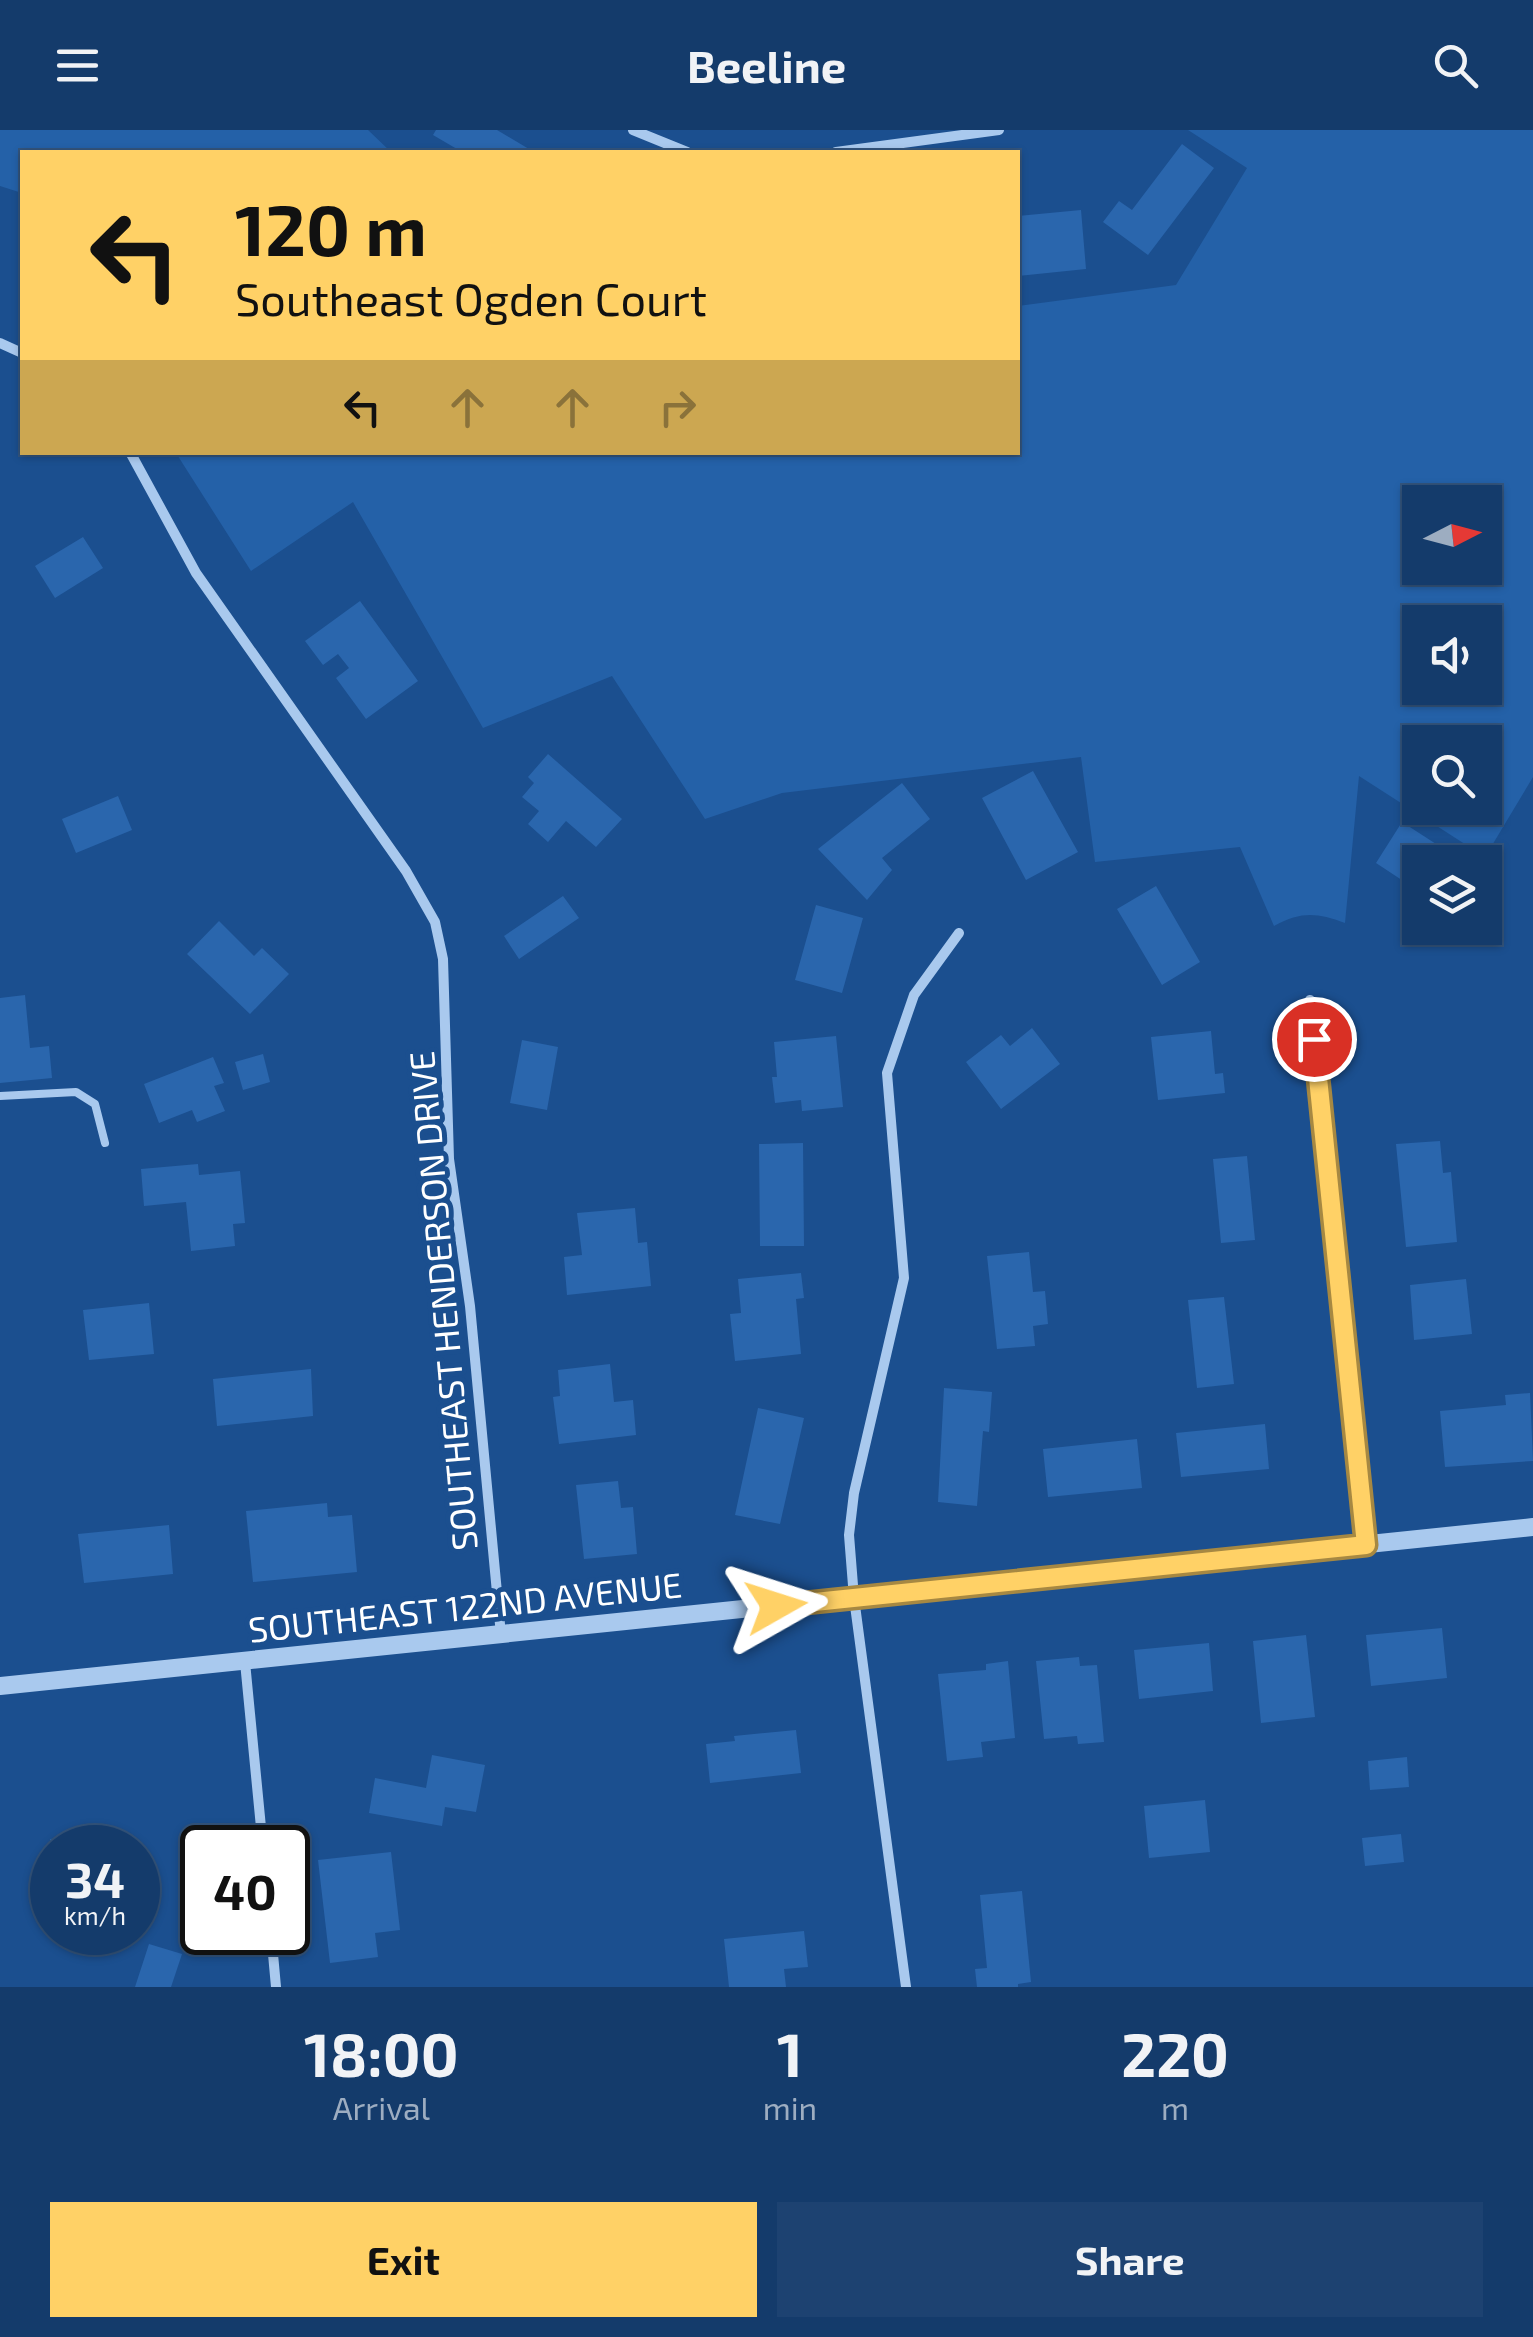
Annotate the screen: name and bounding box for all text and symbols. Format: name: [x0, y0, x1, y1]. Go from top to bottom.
icon: menu: [50, 38, 105, 93]
text: Beeline: [687, 38, 846, 92]
icon: search: [1428, 38, 1483, 93]
text: 120 m: [235, 186, 427, 270]
icon: left: [70, 190, 200, 320]
text: Southeast Ogden Court: [235, 271, 707, 325]
icon: left: [335, 380, 390, 435]
icon: ahead: [440, 380, 495, 435]
icon: ahead: [545, 380, 600, 435]
icon: right: [650, 380, 705, 435]
north arrow: [1402, 485, 1502, 585]
map controls: [1402, 485, 1502, 945]
button: sound: [1402, 605, 1502, 705]
button: search: [1402, 725, 1502, 825]
button: layers: [1402, 845, 1502, 945]
pin: [1272, 997, 1357, 1082]
icon: arrive: [1287, 1012, 1342, 1067]
street label: SOUTHEAST HENDERSON DRIVE: [399, 1050, 485, 1552]
position arrow: [724, 1554, 828, 1658]
street label: SOUTHEAST 122ND AVENUE: [246, 1562, 684, 1650]
speed limit sign: 40: [180, 1825, 310, 1955]
text: 34: [65, 1848, 125, 1908]
text: km/h: [64, 1900, 126, 1930]
text: 18:00: [304, 2017, 459, 2089]
text: 1: [777, 2017, 803, 2089]
text: 220: [1121, 2017, 1229, 2089]
text: Arrival: [333, 2088, 430, 2126]
text: min: [763, 2088, 817, 2126]
text: m: [1161, 2088, 1189, 2126]
button: Exit: [50, 2202, 757, 2317]
button: Share: [777, 2202, 1483, 2317]

